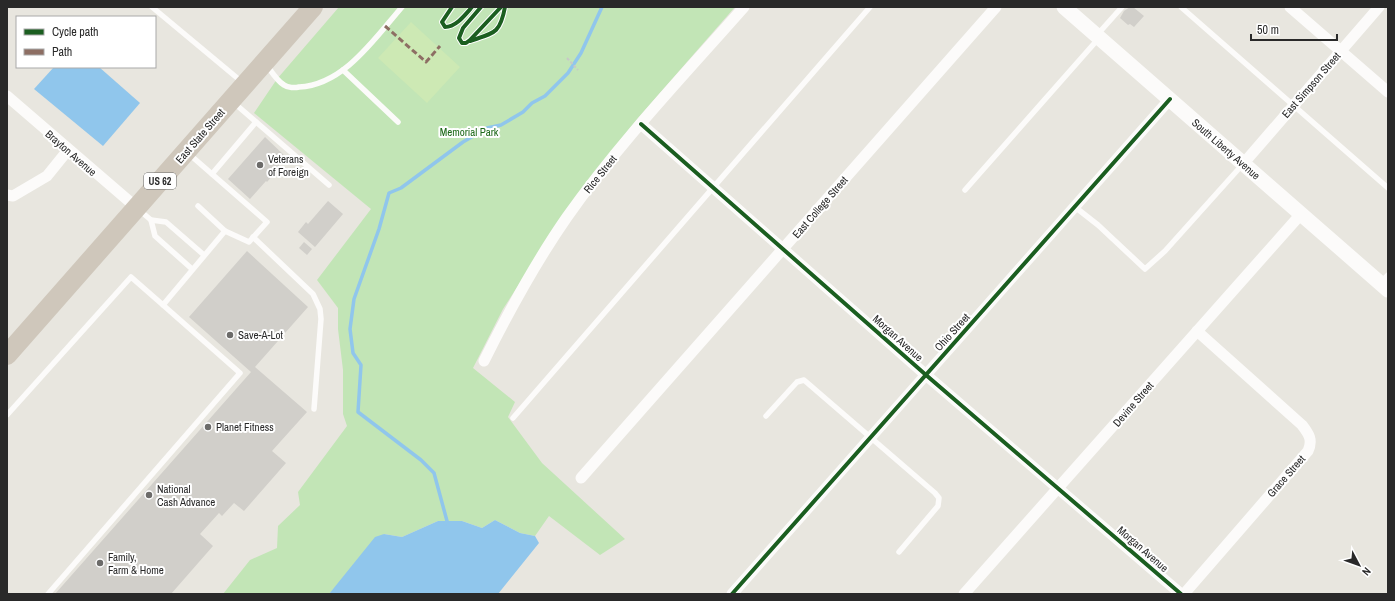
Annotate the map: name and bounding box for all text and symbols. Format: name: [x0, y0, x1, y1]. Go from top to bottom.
legend: [16, 16, 156, 68]
scale bar: [1251, 16, 1337, 42]
text: 50 m: [1257, 22, 1279, 38]
text: Cycle path: [52, 24, 99, 40]
text: Path: [52, 44, 72, 60]
street label: East Simpson Street: [1279, 49, 1344, 121]
street label: East State Street: [172, 105, 228, 166]
street label: South Liberty Avenue: [1189, 115, 1263, 183]
park label: Memorial Park: [440, 125, 499, 139]
street label: Brayton Avenue: [42, 127, 100, 179]
place label: Veterans of Foreign: [268, 152, 309, 179]
street label: Rice Street: [580, 152, 620, 196]
marker: Veterans of Foreign: [255, 160, 265, 170]
road number: US 62: [144, 173, 176, 189]
street label: East College Street: [789, 173, 851, 241]
street label: Ohio Street: [931, 310, 973, 354]
street label: Morgan Avenue: [870, 312, 926, 364]
place label: Save-A-Lot: [238, 328, 284, 342]
marker: Save-A-Lot: [225, 330, 235, 340]
street label: Devine Street: [1110, 378, 1157, 429]
place label: Planet Fitness: [216, 420, 274, 434]
marker: Planet Fitness: [203, 422, 213, 432]
street label: Grace Street: [1264, 452, 1308, 500]
place label: National Cash Advance: [157, 482, 215, 509]
marker: National Cash Advance: [144, 490, 154, 500]
street label: Morgan Avenue: [1115, 523, 1171, 575]
north arrow: [1339, 545, 1379, 585]
place label: Family, Farm & Home: [108, 550, 164, 577]
marker: Family, Farm & Home: [95, 558, 105, 568]
text: N: [1359, 565, 1374, 579]

